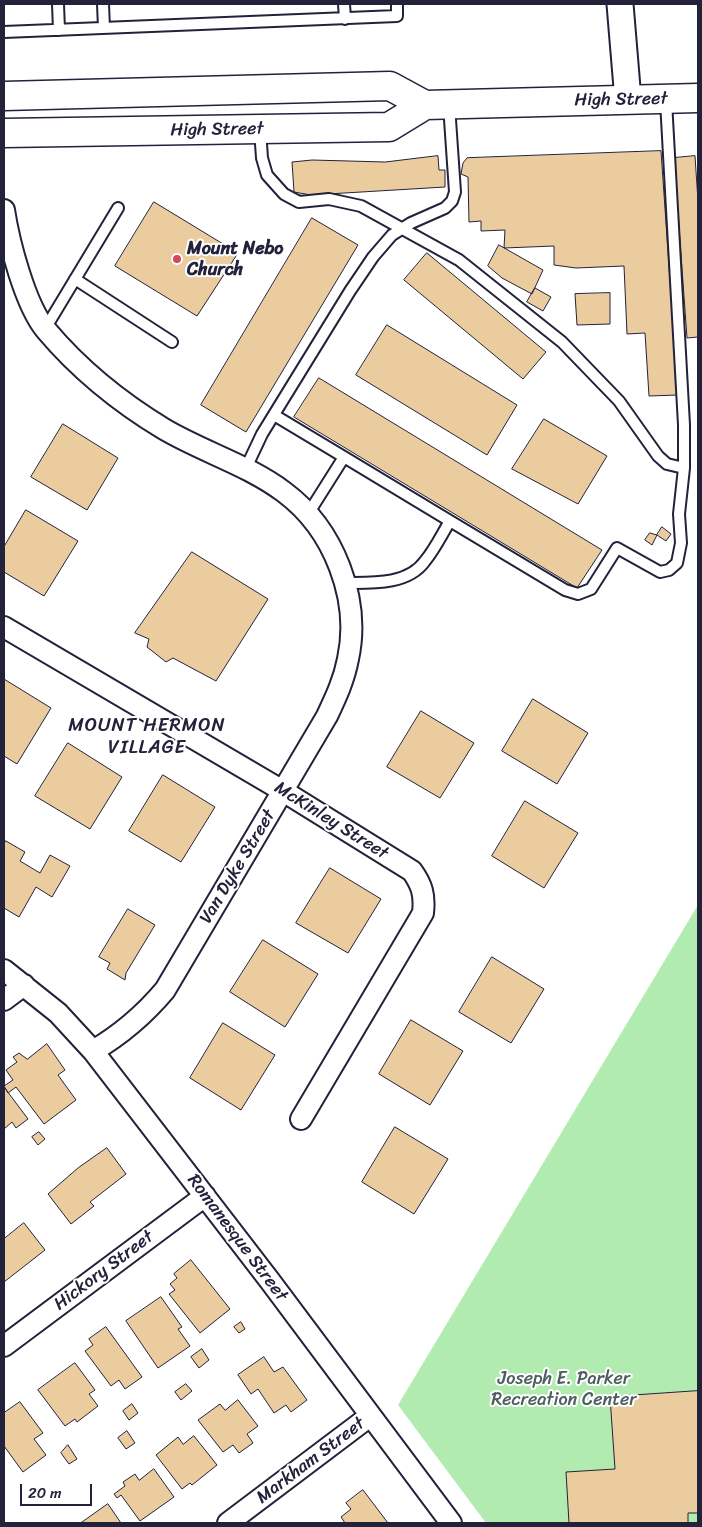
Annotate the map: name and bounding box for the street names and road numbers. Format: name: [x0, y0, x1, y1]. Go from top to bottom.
street label: High Street: [574, 88, 668, 112]
street label: High Street: [170, 118, 264, 142]
street label: McKinley Street: [270, 777, 392, 865]
street label: Van Dyke Street: [196, 806, 280, 928]
street label: Romanesque Street: [182, 1170, 292, 1306]
street label: Hickory Street: [50, 1227, 158, 1315]
street label: Markham Street: [253, 1413, 369, 1509]

